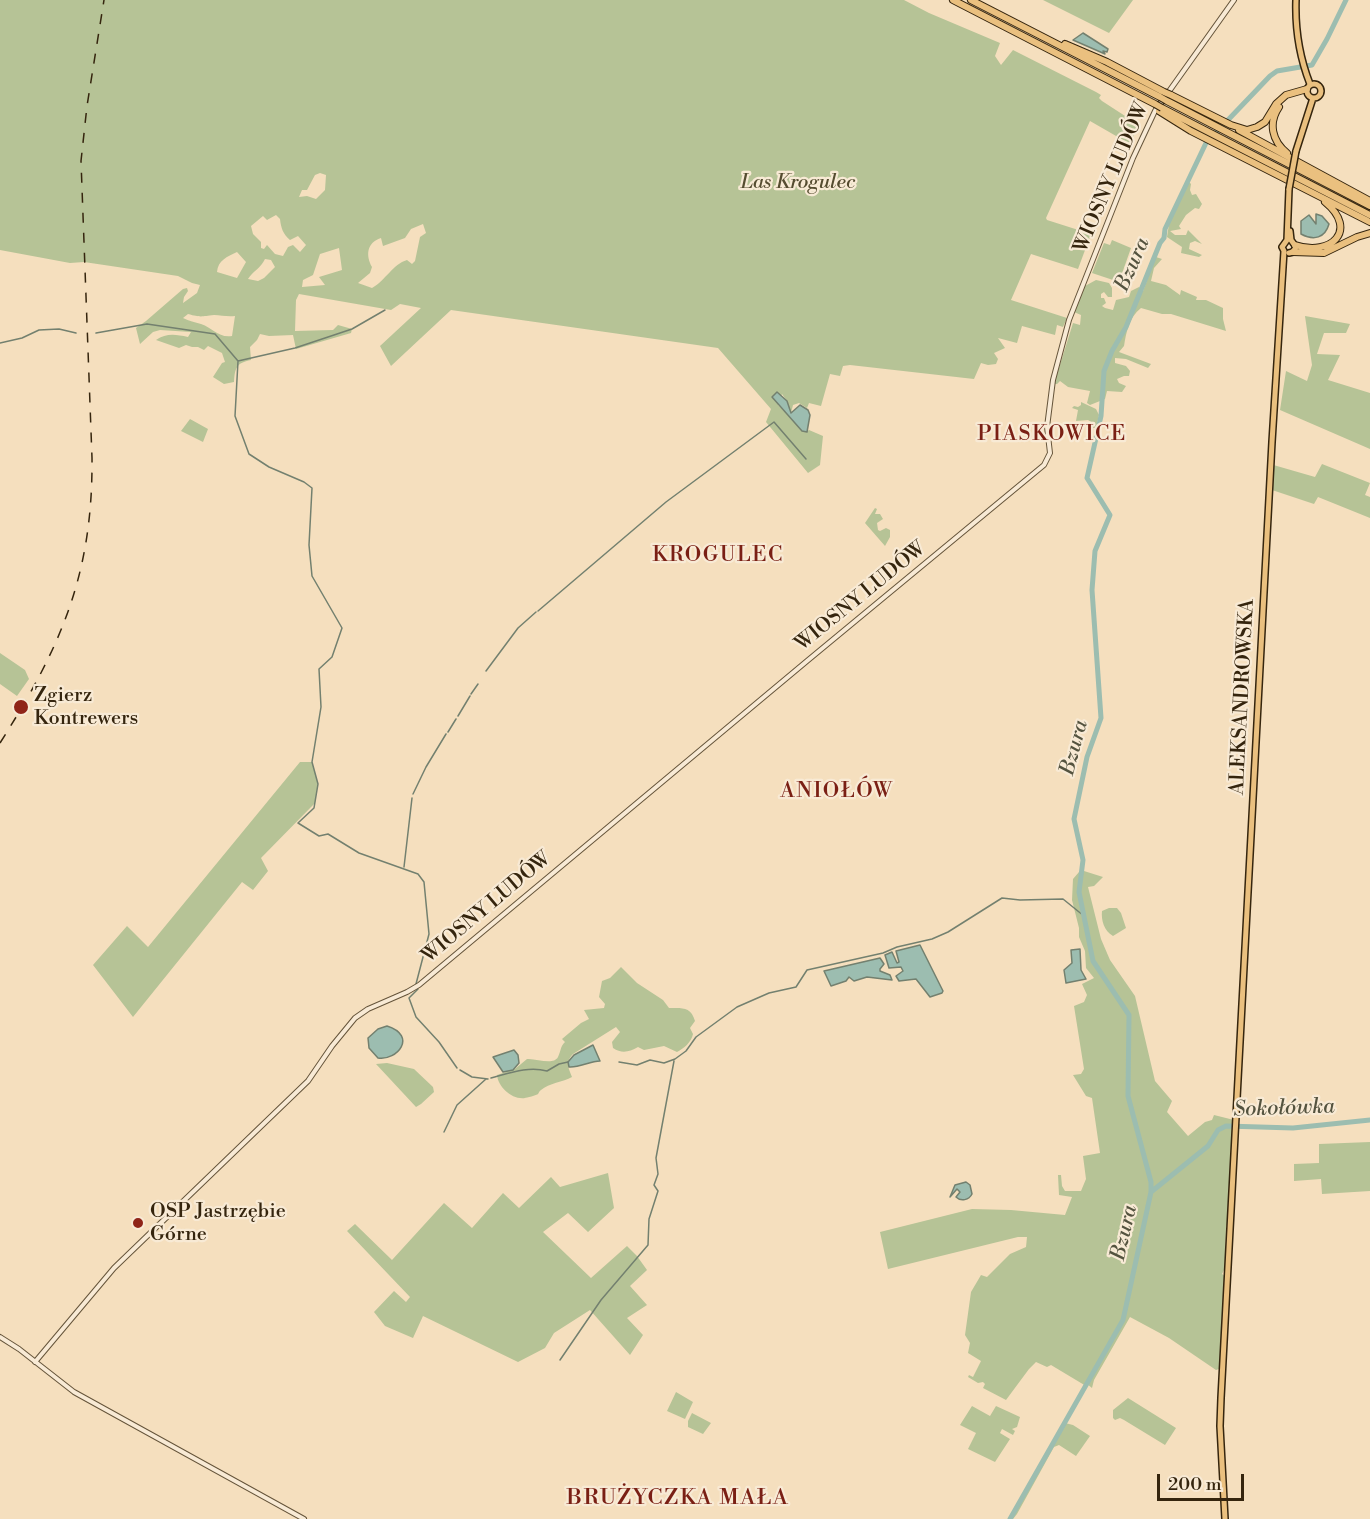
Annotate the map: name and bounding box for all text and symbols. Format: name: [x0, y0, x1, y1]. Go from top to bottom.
street label: WIOSNY LUDÓW: [1070, 99, 1154, 257]
park label: Las Krogulec: [741, 171, 855, 195]
water label: Bzura: [1110, 234, 1156, 296]
district label: PIASKOWICE: [977, 422, 1127, 448]
street label: WIOSNY LUDÓW: [791, 537, 931, 657]
district label: KROGULEC: [652, 543, 784, 569]
street label: ALEKSANDROWSKA: [1226, 598, 1260, 796]
place label: Zgierz Kontrewers: [34, 684, 138, 731]
marker: Zgierz Kontrewers: [12, 698, 30, 716]
water label: Bzura: [1056, 718, 1094, 778]
district label: ANIOŁÓW: [780, 779, 894, 805]
street label: WIOSNY LUDÓW: [418, 847, 556, 969]
water label: Sokołówka: [1233, 1095, 1335, 1123]
place label: OSP Jastrzębie Górne: [150, 1200, 286, 1247]
water label: Bzura: [1106, 1203, 1144, 1263]
marker: OSP Jastrzębie Górne: [131, 1216, 145, 1230]
scale bar: [1160, 1462, 1247, 1500]
text: 200 m: [1168, 1473, 1222, 1496]
district label: BRUŻYCZKA MAŁA: [567, 1486, 789, 1512]

